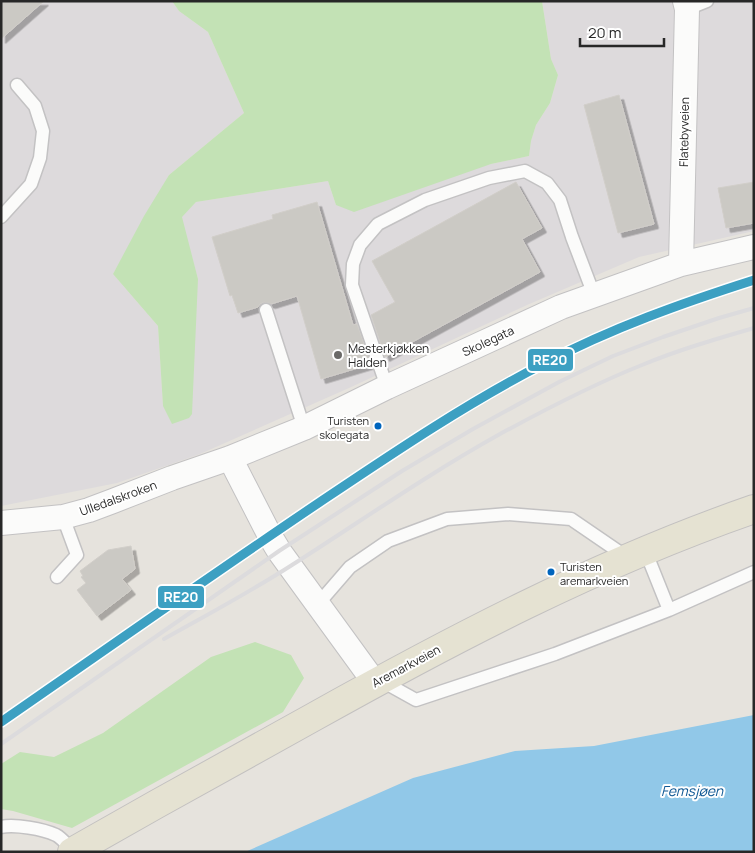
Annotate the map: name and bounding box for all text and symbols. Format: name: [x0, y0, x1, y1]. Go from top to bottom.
scale bar: [580, 15, 664, 47]
text: 20 m: [588, 22, 621, 43]
street label: Flatebyveien: [675, 97, 693, 167]
street label: Skolegata: [459, 322, 517, 360]
place label: Mesterkjøkken Halden: [348, 340, 429, 371]
line badge: RE20: [527, 348, 574, 372]
marker: Mesterkjøkken Halden: [332, 349, 344, 361]
text: RE20: [533, 350, 567, 369]
place label: Turisten skolegata: [319, 413, 369, 442]
marker: Turisten skolegata: [373, 421, 383, 431]
street label: Ulledalskroken: [77, 476, 159, 520]
place label: Turisten aremarkveien: [560, 559, 628, 588]
marker: Turisten aremarkveien: [546, 567, 556, 577]
line badge: RE20: [157, 585, 205, 609]
text: RE20: [164, 587, 198, 606]
street label: Aremarkveien: [369, 641, 443, 691]
water label: Femsjøen: [661, 781, 724, 800]

